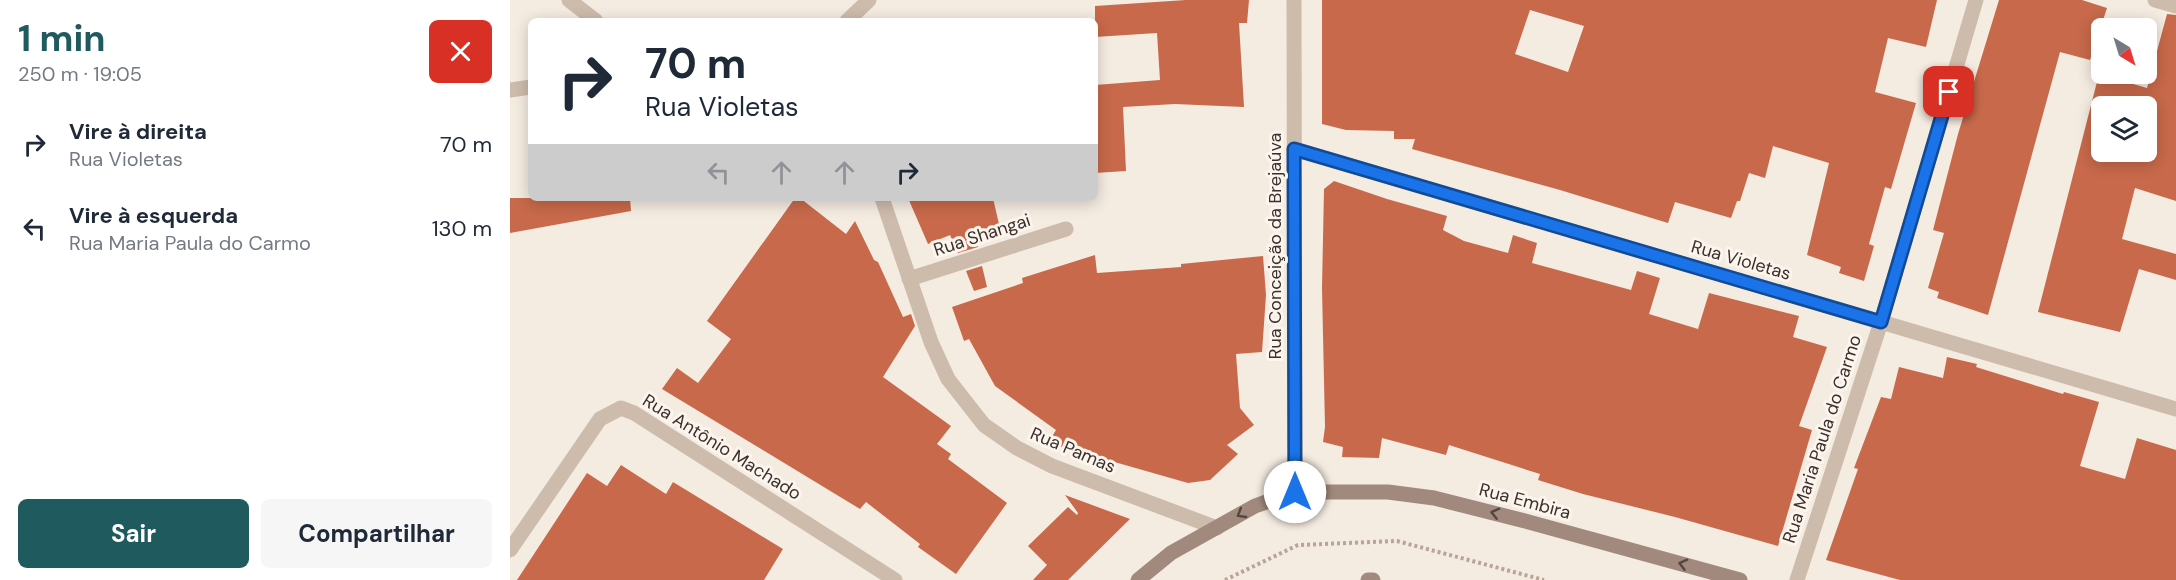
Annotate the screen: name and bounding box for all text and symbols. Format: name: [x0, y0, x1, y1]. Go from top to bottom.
text: 1 min: [18, 15, 106, 62]
north arrow: [2091, 18, 2157, 84]
map controls: [2091, 18, 2157, 162]
button: close: [429, 20, 492, 83]
text: 70 m: [645, 36, 746, 91]
icon: right: [546, 42, 624, 120]
text: 250 m · 19:05: [18, 61, 142, 87]
pin: [1923, 66, 1974, 117]
icon: arrive: [1932, 75, 1965, 108]
text: Rua Violetas: [645, 89, 799, 124]
button: layers: [2091, 96, 2157, 162]
text: Vire à direita: [69, 117, 207, 146]
icon: right: [18, 128, 51, 161]
text: 70 m: [440, 130, 492, 159]
street label: Rua Conceição da Brejaúva: [1263, 133, 1287, 359]
text: Rua Violetas: [69, 146, 183, 172]
icon: left: [702, 156, 735, 189]
icon: ahead: [765, 156, 798, 189]
icon: ahead: [828, 156, 861, 189]
icon: right: [891, 156, 924, 189]
text: Vire à esquerda: [69, 201, 238, 230]
street label: Rua Shangai: [930, 208, 1034, 262]
icon: left: [18, 212, 51, 245]
text: 130 m: [432, 214, 492, 243]
text: Rua Maria Paula do Carmo: [69, 230, 311, 256]
street label: Rua Violetas: [1688, 234, 1794, 286]
street label: Rua Maria Paula do Carmo: [1777, 332, 1867, 546]
street label: Rua Antônio Machado: [638, 388, 806, 506]
street label: Rua Pamas: [1027, 421, 1119, 479]
position arrow: [1263, 460, 1327, 524]
street label: Rua Embira: [1477, 477, 1573, 525]
button: Sair: [18, 499, 249, 568]
button: Compartilhar: [261, 499, 492, 568]
one-way arrow: [1237, 506, 1247, 518]
one-way arrow: [1490, 508, 1500, 521]
one-way arrow: [1678, 559, 1688, 572]

